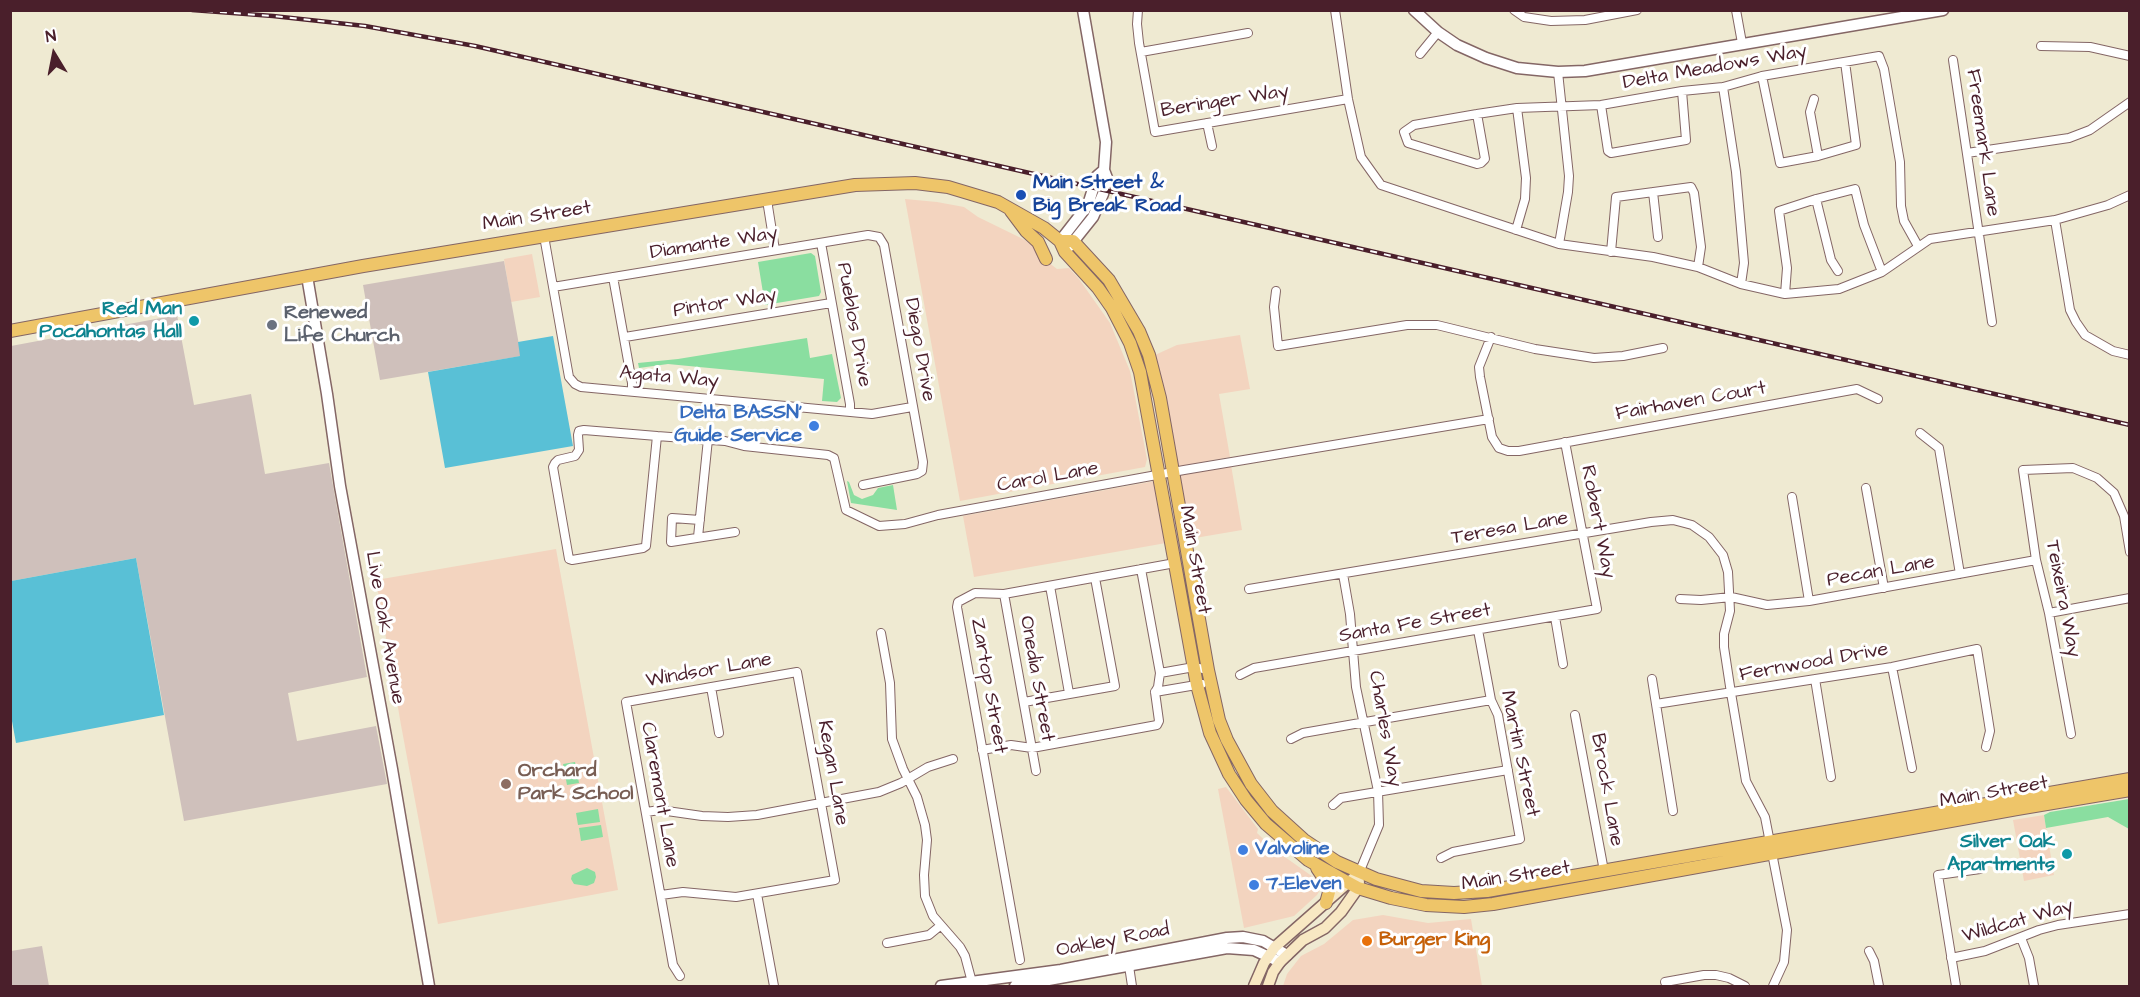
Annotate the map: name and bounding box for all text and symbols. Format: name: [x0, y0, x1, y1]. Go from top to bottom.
north arrow: [24, 24, 84, 84]
text: N: [44, 25, 58, 48]
street label: Delta Meadows Way: [1621, 40, 1809, 96]
street label: Freemark Lane: [1960, 68, 2004, 218]
street label: Beringer Way: [1159, 80, 1291, 124]
place label: Main Street & Big Break Road: [1033, 172, 1181, 219]
marker: Main Street & Big Break Road: [1014, 188, 1028, 202]
street label: Main Street: [481, 197, 593, 237]
street label: Diamante Way: [649, 222, 779, 266]
street label: Pueblos Drive: [830, 261, 876, 389]
street label: Pintor Way: [672, 284, 778, 324]
street label: Diego Drive: [898, 296, 940, 404]
place label: Red Man Pocahontas Hall: [39, 298, 182, 345]
place label: Renewed Life Church: [284, 302, 399, 349]
marker: Red Man Pocahontas Hall: [187, 314, 201, 328]
marker: Renewed Life Church: [265, 318, 279, 332]
street label: Agata Way: [618, 362, 720, 394]
street label: Fairhaven Court: [1614, 377, 1768, 427]
place label: Delta BASSN' Guide Service: [674, 402, 802, 449]
marker: Delta BASSN' Guide Service: [807, 419, 821, 433]
street label: Carol Lane: [995, 457, 1101, 499]
street label: Robert Way: [1574, 463, 1620, 581]
street label: Main Street: [1173, 504, 1215, 616]
street label: Teresa Lane: [1450, 507, 1570, 551]
street label: Teixeira Way: [2039, 538, 2085, 660]
street label: Live Oak Avenue: [359, 550, 409, 706]
street label: Pecan Lane: [1825, 551, 1937, 593]
street label: Santa Fe Street: [1337, 599, 1493, 649]
street label: Onedia Street: [1013, 614, 1059, 744]
street label: Zartop Street: [964, 616, 1012, 756]
street label: Fernwood Drive: [1738, 638, 1890, 688]
street label: Windsor Lane: [644, 648, 774, 694]
street label: Charles Way: [1362, 669, 1406, 789]
street label: Martin Street: [1494, 689, 1544, 819]
street label: Kegan Lane: [811, 719, 853, 827]
street label: Claremont Lane: [634, 720, 684, 870]
street label: Brock Lane: [1584, 732, 1628, 848]
place label: Orchard Park School: [518, 760, 633, 807]
street label: Main Street: [1938, 772, 2050, 814]
marker: Orchard Park School: [499, 777, 513, 791]
place label: Silver Oak Apartments: [1947, 831, 2055, 878]
place label: Valvoline: [1255, 838, 1329, 862]
marker: Valvoline: [1236, 843, 1250, 857]
marker: Silver Oak Apartments: [2060, 847, 2074, 861]
street label: Main Street: [1460, 857, 1572, 897]
place label: 7-Eleven: [1266, 873, 1342, 897]
marker: 7-Eleven: [1247, 878, 1261, 892]
street label: Wildcat Way: [1960, 895, 2076, 949]
street label: Oakley Road: [1054, 918, 1172, 964]
place label: Burger King: [1379, 929, 1490, 953]
marker: Burger King: [1360, 934, 1374, 948]

